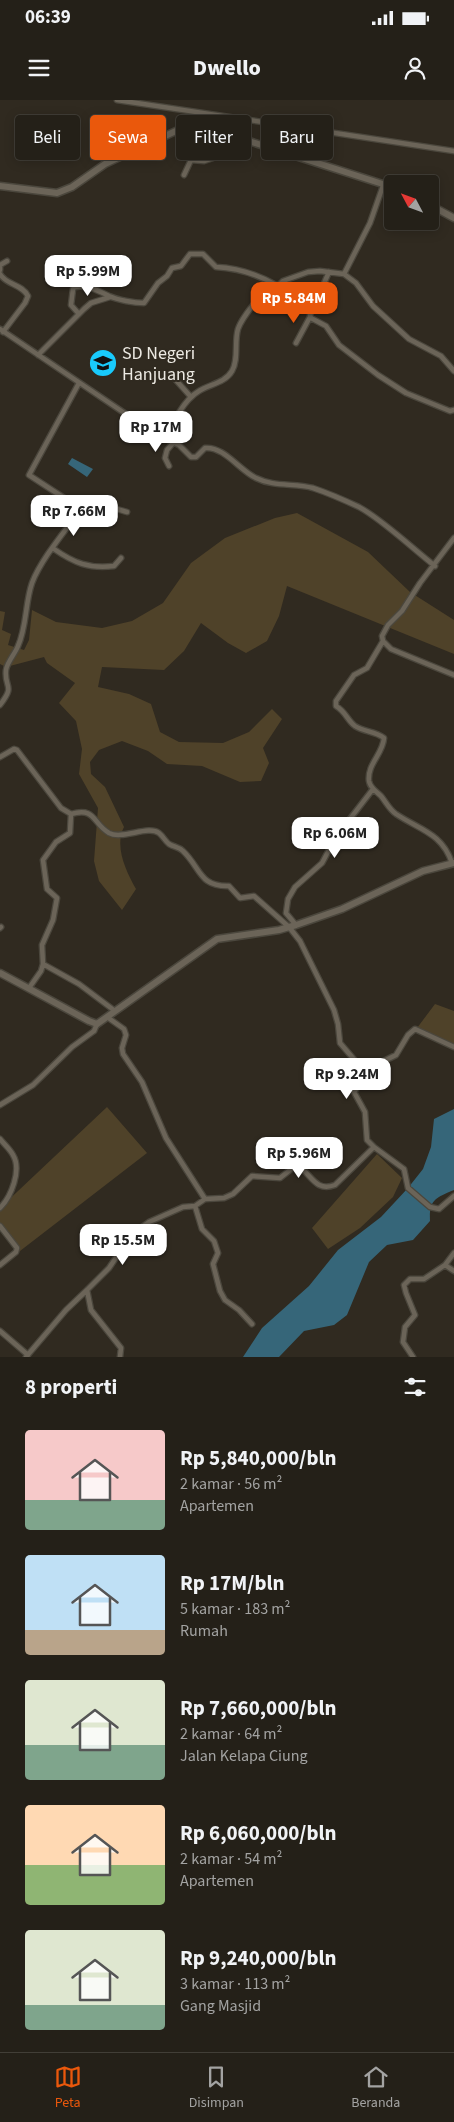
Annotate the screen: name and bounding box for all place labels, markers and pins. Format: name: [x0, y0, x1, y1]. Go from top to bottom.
pin: Rp 5.99M: [36, 254, 140, 297]
pin: Rp 5.84M: [242, 282, 346, 324]
place label: SD Negeri Hanjuang: [122, 341, 195, 387]
school or university icon: SD Negeri Hanjuang: [88, 348, 118, 378]
pin: Rp 17M: [115, 410, 197, 453]
pin: Rp 7.66M: [22, 494, 126, 537]
pin: Rp 6.06M: [283, 816, 387, 859]
pin: Rp 9.24M: [295, 1058, 399, 1100]
pin: Rp 5.96M: [247, 1136, 351, 1179]
pin: Rp 15.5M: [71, 1224, 175, 1266]

